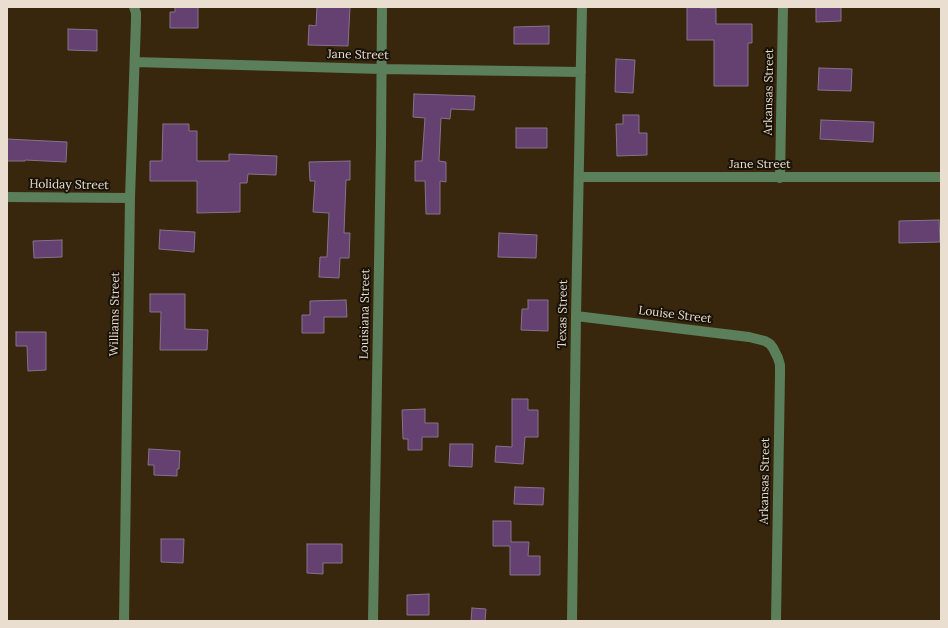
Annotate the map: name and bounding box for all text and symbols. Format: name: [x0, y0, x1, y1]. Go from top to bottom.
street label: Jane Street: [327, 47, 389, 63]
street label: Arkansas Street: [761, 48, 777, 136]
street label: Jane Street: [729, 158, 791, 172]
street label: Holiday Street: [29, 177, 109, 193]
street label: Louisiana Street: [357, 269, 373, 359]
street label: Williams Street: [107, 272, 123, 356]
street label: Texas Street: [555, 279, 571, 349]
street label: Louise Street: [638, 303, 712, 327]
street label: Arkansas Street: [757, 437, 773, 525]

